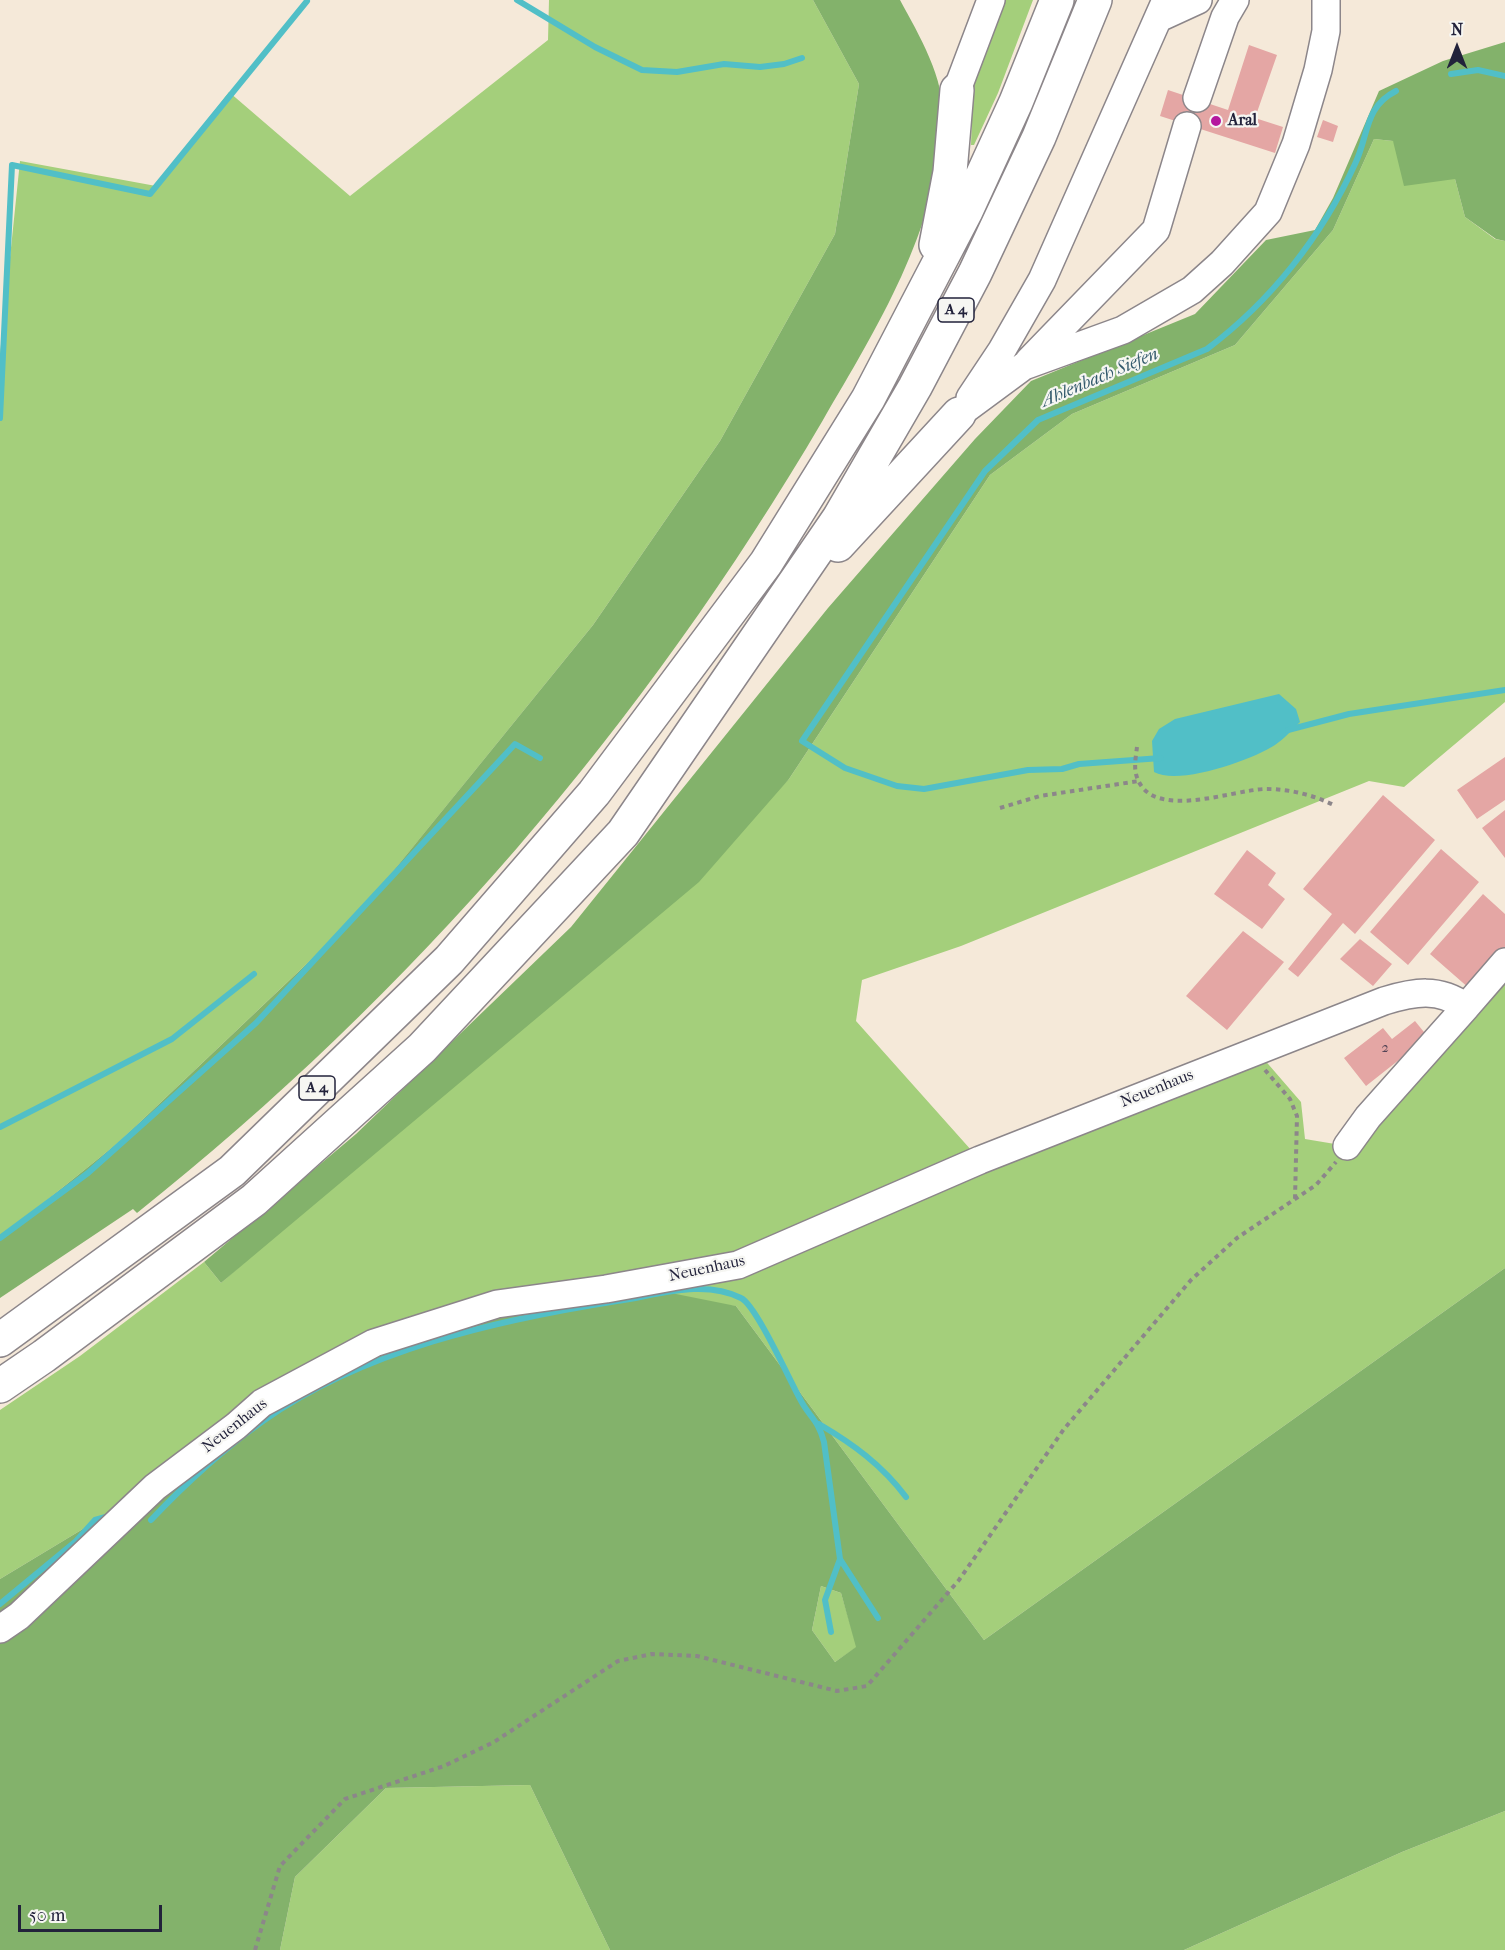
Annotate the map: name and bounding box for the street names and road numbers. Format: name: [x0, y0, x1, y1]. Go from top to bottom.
road number: A 4: [938, 298, 974, 322]
street label: Neuenhaus: [1118, 1066, 1196, 1112]
road number: A 4: [299, 1076, 335, 1100]
street label: Neuenhaus: [667, 1252, 747, 1286]
street label: Neuenhaus: [199, 1395, 271, 1457]

